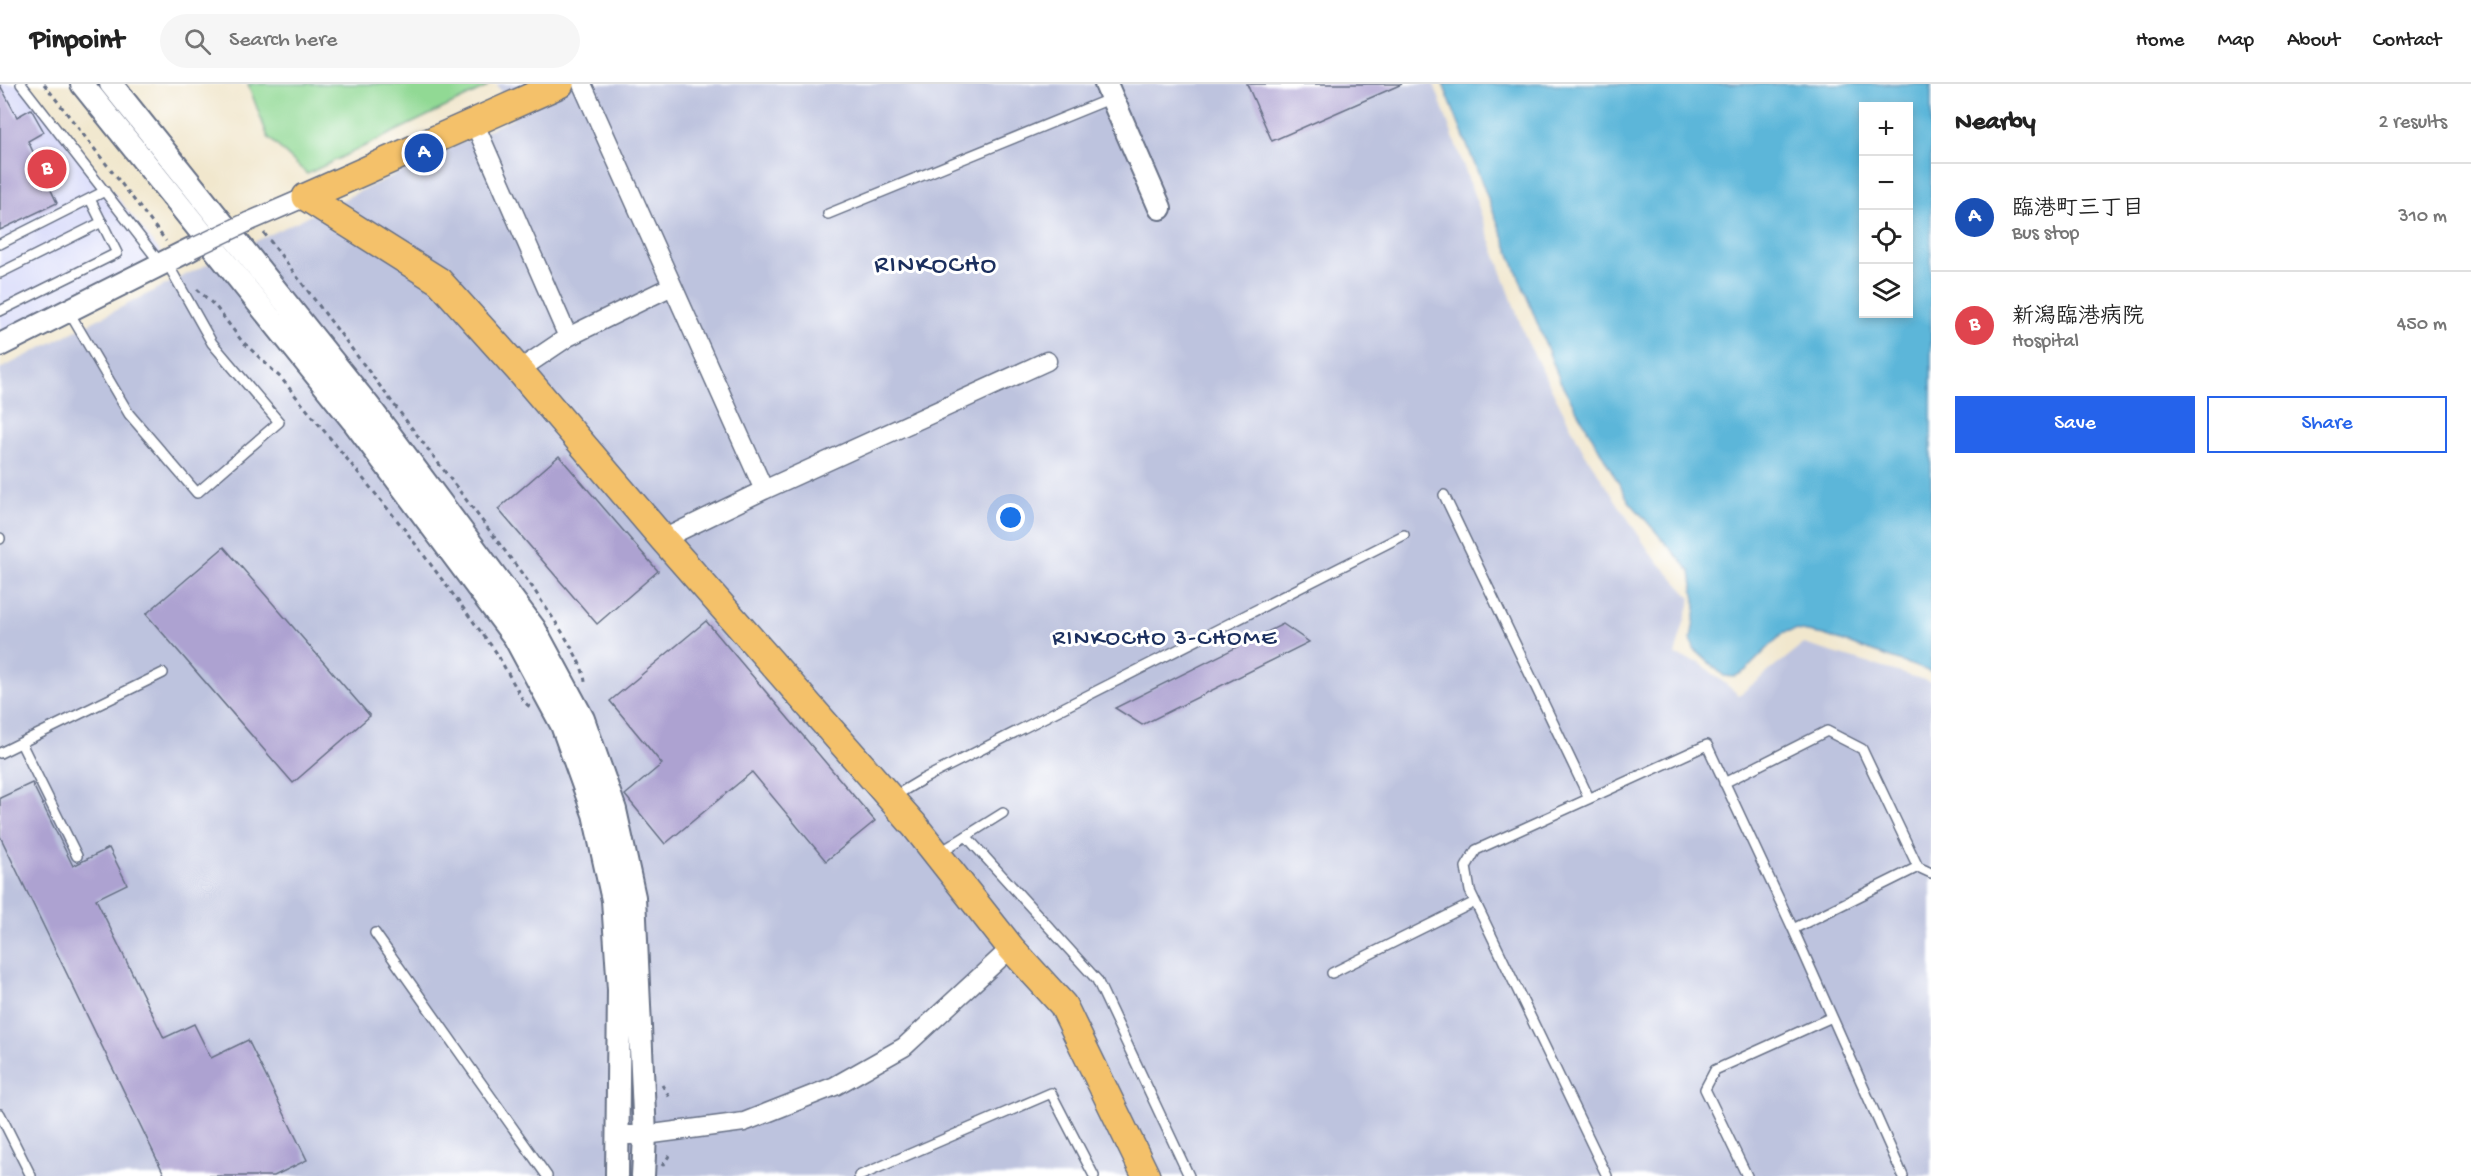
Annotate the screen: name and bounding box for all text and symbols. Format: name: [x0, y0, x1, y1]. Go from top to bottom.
search box: [160, 14, 580, 68]
text: Pinpoint: [30, 25, 124, 58]
icon: search: [181, 25, 214, 58]
text: Search here: [229, 28, 337, 54]
text: Home: [2136, 29, 2184, 54]
text: Map: [2217, 29, 2254, 54]
text: About: [2287, 29, 2340, 54]
text: Contact: [2373, 29, 2441, 54]
map controls: [1859, 102, 1913, 318]
button: +: [1859, 102, 1913, 156]
text: Nearby: [1955, 108, 2036, 139]
text: 2 results: [2378, 112, 2447, 135]
pin: A: [404, 130, 444, 176]
pin: B: [28, 146, 66, 191]
button: −: [1859, 156, 1913, 210]
text: 臨港町三丁目: [2012, 197, 2144, 223]
text: A: [1969, 206, 1980, 229]
text: 310 m: [2398, 206, 2447, 229]
button: locate: [1859, 210, 1913, 264]
text: Bus stop: [2012, 223, 2079, 246]
district label: RINKOCHO: [874, 251, 998, 282]
button: layers: [1859, 264, 1913, 318]
text: 新潟臨港病院: [2012, 305, 2144, 331]
text: B: [1969, 314, 1980, 337]
text: 450 m: [2397, 314, 2447, 337]
text: Hospital: [2012, 331, 2079, 354]
button: Save: [1955, 396, 2195, 453]
button: Share: [2207, 396, 2447, 453]
your location: [996, 503, 1025, 532]
district label: RINKOCHO 3-CHOME: [1052, 625, 1278, 654]

